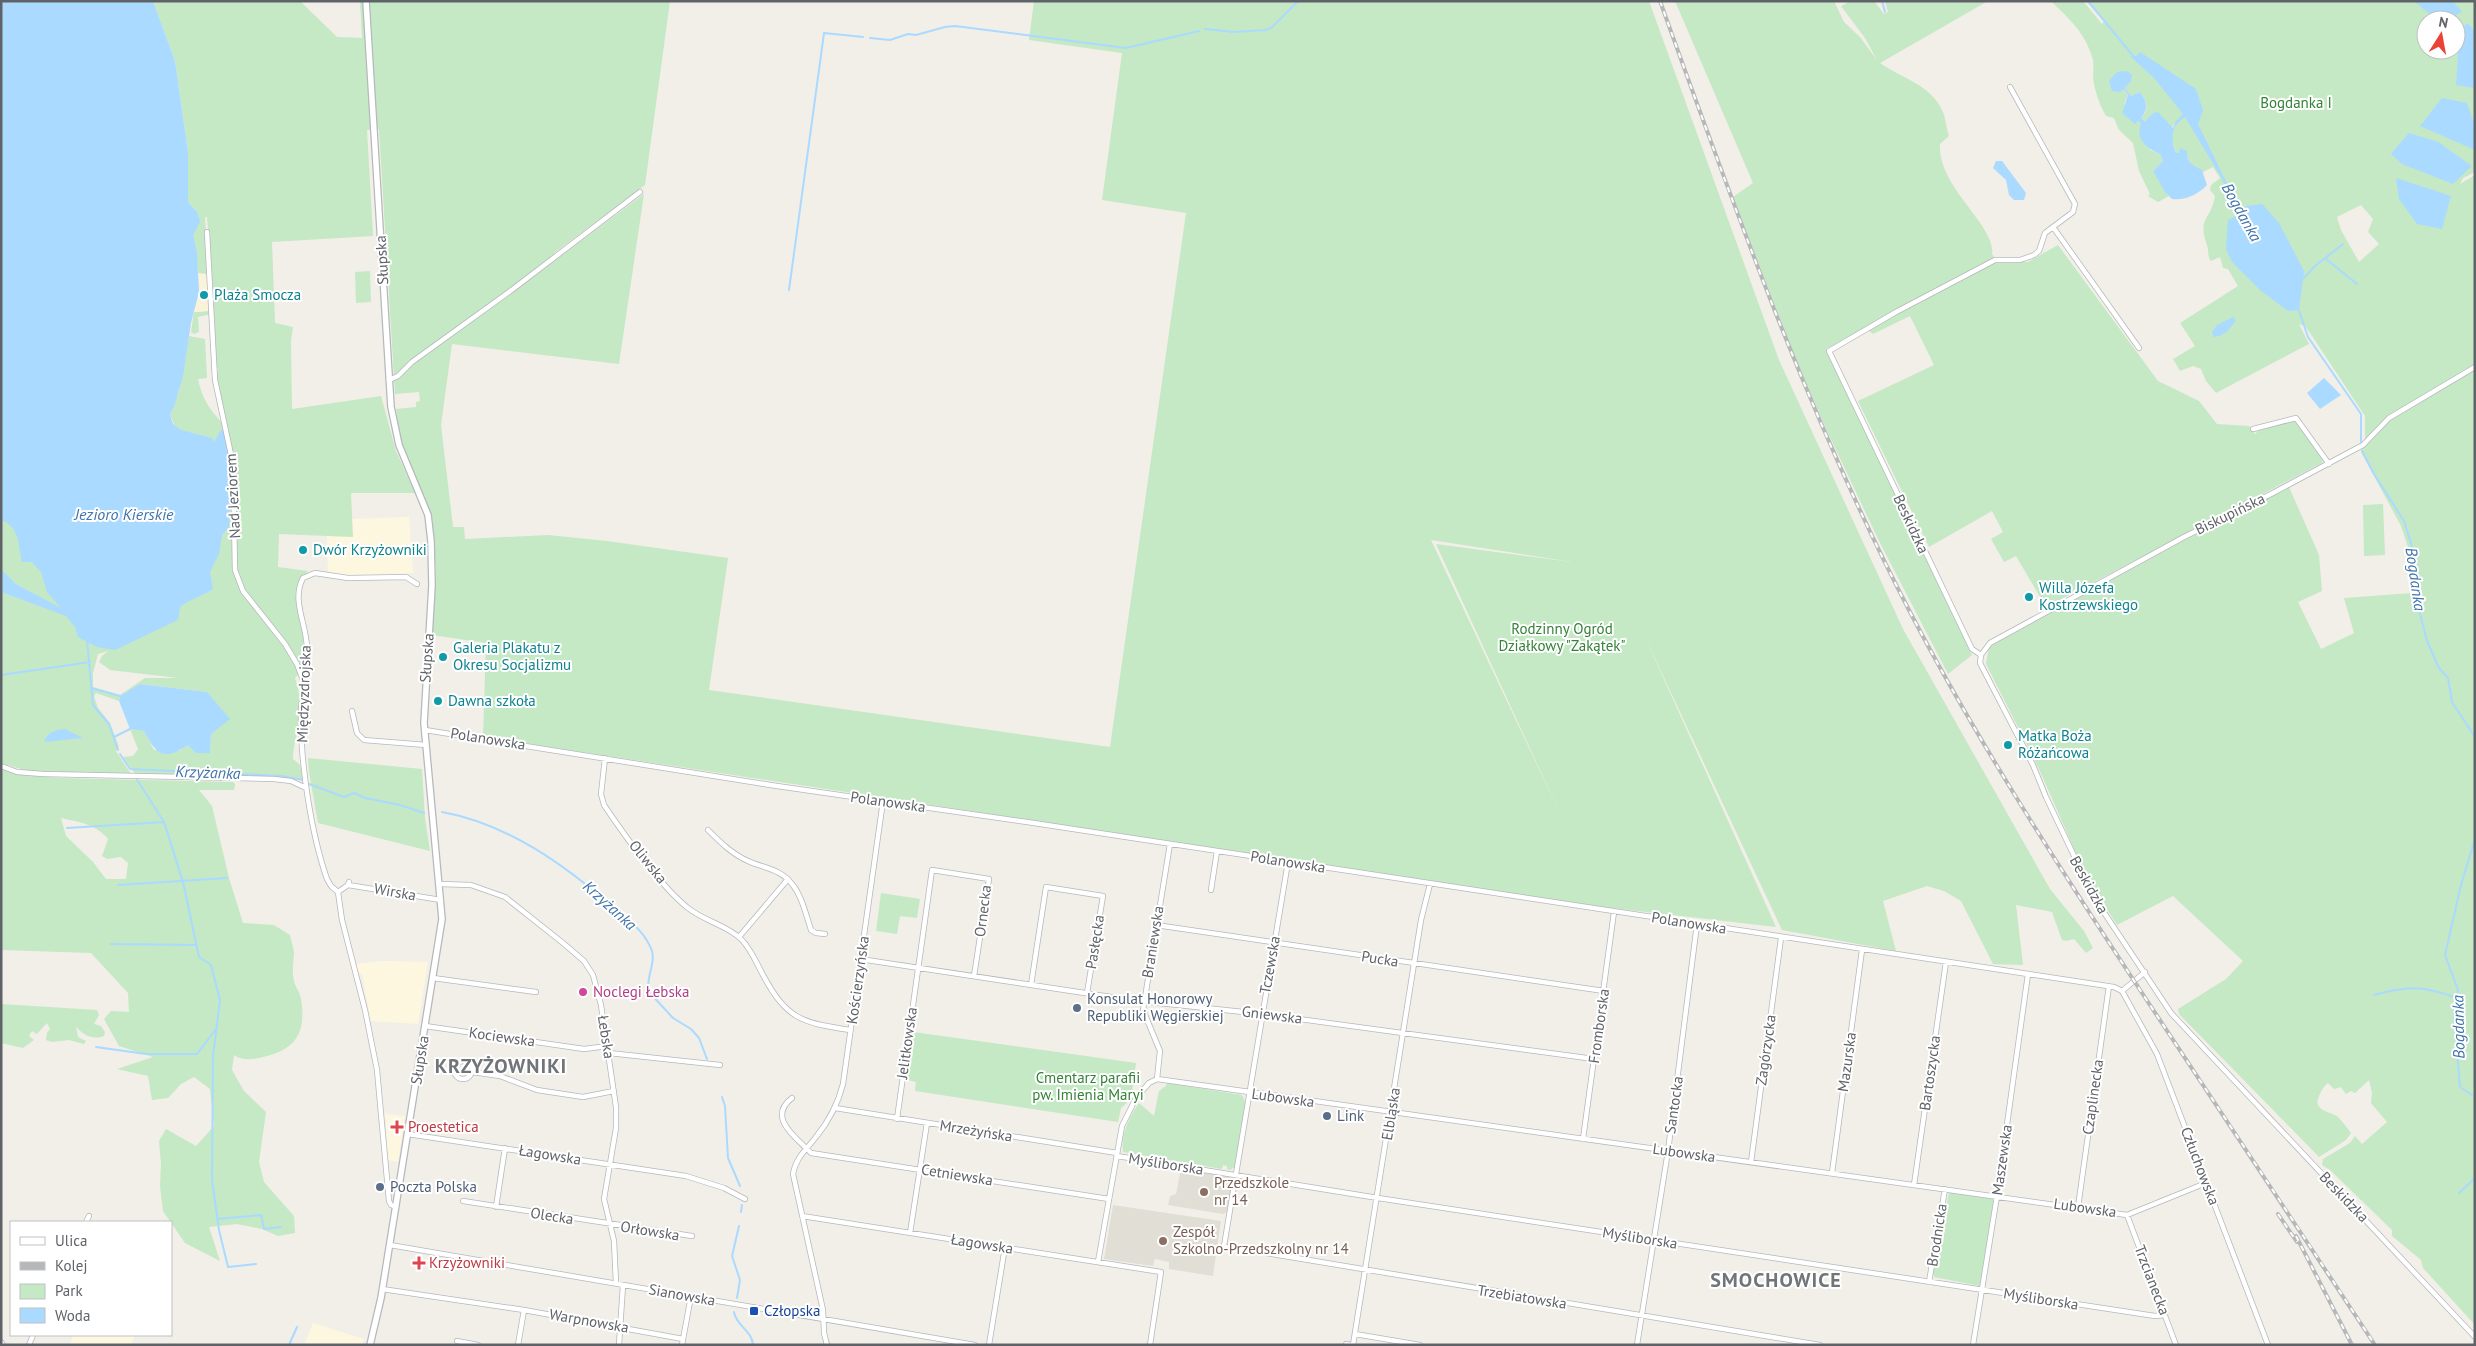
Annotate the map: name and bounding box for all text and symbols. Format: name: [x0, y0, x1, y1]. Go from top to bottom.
north arrow: [2416, 10, 2466, 60]
text: N: [2437, 13, 2450, 32]
park label: Bogdanka I: [2260, 93, 2332, 112]
water label: Bogdanka: [2218, 179, 2266, 245]
street label: Słupska: [371, 235, 392, 285]
place label: Plaża Smocza: [214, 285, 301, 304]
marker: Plaża Smocza: [198, 289, 210, 301]
street label: Nad Jeziorem: [221, 453, 244, 539]
street label: Biskupińska: [2192, 488, 2268, 539]
street label: Beskidzka: [1889, 491, 1933, 556]
water label: Jezioro Kierskie: [74, 504, 174, 524]
place label: Dwór Krzyżowniki: [313, 540, 427, 559]
marker: Dwór Krzyżowniki: [297, 544, 309, 556]
water label: Bogdanka: [2402, 546, 2430, 612]
place label: Willa Józefa Kostrzewskiego: [2039, 578, 2138, 614]
marker: Willa Józefa Kostrzewskiego: [2023, 591, 2035, 603]
park label: Rodzinny Ogród Działkowy "Zakątek": [1498, 619, 1626, 655]
street label: Słupska: [415, 633, 438, 683]
place label: Galeria Plakatu z Okresu Socjalizmu: [453, 638, 571, 674]
street label: Międzyzdrojska: [292, 645, 315, 743]
marker: Galeria Plakatu z Okresu Socjalizmu: [437, 651, 449, 663]
place label: Dawna szkoła: [448, 691, 536, 710]
marker: Dawna szkoła: [432, 695, 444, 707]
street label: Polanowska: [449, 723, 527, 754]
place label: Matka Boża Różańcowa: [2018, 726, 2092, 762]
marker: Matka Boża Różańcowa: [2002, 739, 2014, 751]
water label: Krzyżanka: [175, 761, 241, 783]
street label: Polanowska: [849, 787, 927, 816]
street label: Oliwska: [625, 836, 672, 887]
street label: Polanowska: [1249, 846, 1327, 877]
street label: Beskidzka: [2066, 852, 2113, 917]
water label: Krzyżanka: [579, 876, 641, 934]
street label: Wirska: [373, 878, 418, 905]
street label: Ornecka: [970, 884, 995, 938]
street label: Braniewska: [1137, 904, 1168, 979]
street label: Polanowska: [1650, 907, 1728, 938]
street label: Pasłęcka: [1081, 913, 1108, 970]
street label: Tczewska: [1255, 934, 1284, 996]
street label: Kościerzyńska: [842, 935, 873, 1025]
street label: Pucka: [1360, 946, 1400, 971]
place label: Noclegi Łebska: [593, 982, 689, 1001]
marker: Noclegi Łebska: [577, 986, 589, 998]
street label: Fromborska: [1584, 987, 1613, 1065]
place label: Konsulat Honorowy Republiki Węgierskiej: [1087, 989, 1224, 1025]
water label: Bogdanka: [2447, 995, 2469, 1059]
street label: Gniewska: [1241, 1001, 1303, 1028]
marker: Konsulat Honorowy Republiki Węgierskiej: [1071, 1002, 1083, 1014]
street label: Jelitkowska: [892, 1006, 921, 1081]
street label: Zagórzycka: [1751, 1013, 1780, 1087]
street label: Łebska: [594, 1014, 619, 1060]
street label: Kociewska: [468, 1022, 536, 1051]
street label: Mazurska: [1833, 1031, 1860, 1093]
street label: Słupska: [406, 1034, 433, 1086]
street label: Bartoszycka: [1915, 1034, 1944, 1112]
district label: KRZYŻOWNIKI: [435, 1053, 567, 1079]
street label: Czaplinecka: [2078, 1058, 2107, 1136]
park label: Cmentarz parafii pw. Imienia Maryi: [1032, 1068, 1144, 1104]
street label: Santocka: [1660, 1075, 1687, 1135]
street label: Lubowska: [1250, 1084, 1316, 1111]
street label: Elbląska: [1377, 1086, 1404, 1142]
place label: Link: [1337, 1106, 1365, 1125]
marker: Link: [1321, 1110, 1333, 1122]
street label: Mrzeżyńska: [938, 1115, 1014, 1146]
place label: Proestetica: [408, 1117, 479, 1136]
marker: Proestetica: [390, 1120, 404, 1134]
street label: Maszewska: [1987, 1123, 2016, 1197]
street label: Człuchowska: [2177, 1124, 2224, 1208]
street label: Lubowska: [1651, 1139, 1717, 1166]
street label: Łagowska: [518, 1140, 583, 1169]
street label: Myśliborska: [1127, 1148, 1205, 1179]
street label: Cetniewska: [920, 1159, 994, 1190]
street label: Beskidzka: [2316, 1167, 2373, 1226]
place label: Przedszkole nr 14: [1214, 1173, 1289, 1209]
place label: Poczta Polska: [390, 1177, 477, 1196]
marker: Poczta Polska: [374, 1181, 386, 1193]
marker: Przedszkole nr 14: [1198, 1186, 1210, 1198]
street label: Lubowska: [2052, 1194, 2118, 1221]
street label: Brodnicka: [1922, 1202, 1951, 1268]
street label: Olecka: [529, 1203, 575, 1228]
street label: Orłowska: [619, 1216, 681, 1245]
legend: [10, 1221, 172, 1336]
place label: Zespół Szkolno-Przedszkolny nr 14: [1173, 1222, 1349, 1258]
street label: Myśliborska: [1601, 1222, 1679, 1253]
street label: Łagowska: [950, 1229, 1015, 1258]
text: Ulica: [55, 1231, 87, 1250]
marker: Zespół Szkolno-Przedszkolny nr 14: [1157, 1235, 1169, 1247]
street label: Trzcianecka: [2130, 1242, 2175, 1318]
place label: Krzyżowniki: [429, 1253, 505, 1272]
text: Kolej: [55, 1256, 87, 1275]
marker: Krzyżowniki: [413, 1257, 425, 1269]
district label: SMOCHOWICE: [1710, 1267, 1842, 1293]
street label: Sianowska: [647, 1279, 717, 1310]
street label: Trzebiatowska: [1476, 1280, 1568, 1313]
text: Park: [55, 1281, 83, 1300]
street label: Myśliborska: [2002, 1283, 2080, 1314]
place label: Człopska: [764, 1301, 820, 1320]
street label: Warpnowska: [548, 1304, 630, 1337]
marker: Człopska: [748, 1305, 760, 1317]
text: Woda: [55, 1306, 90, 1325]

